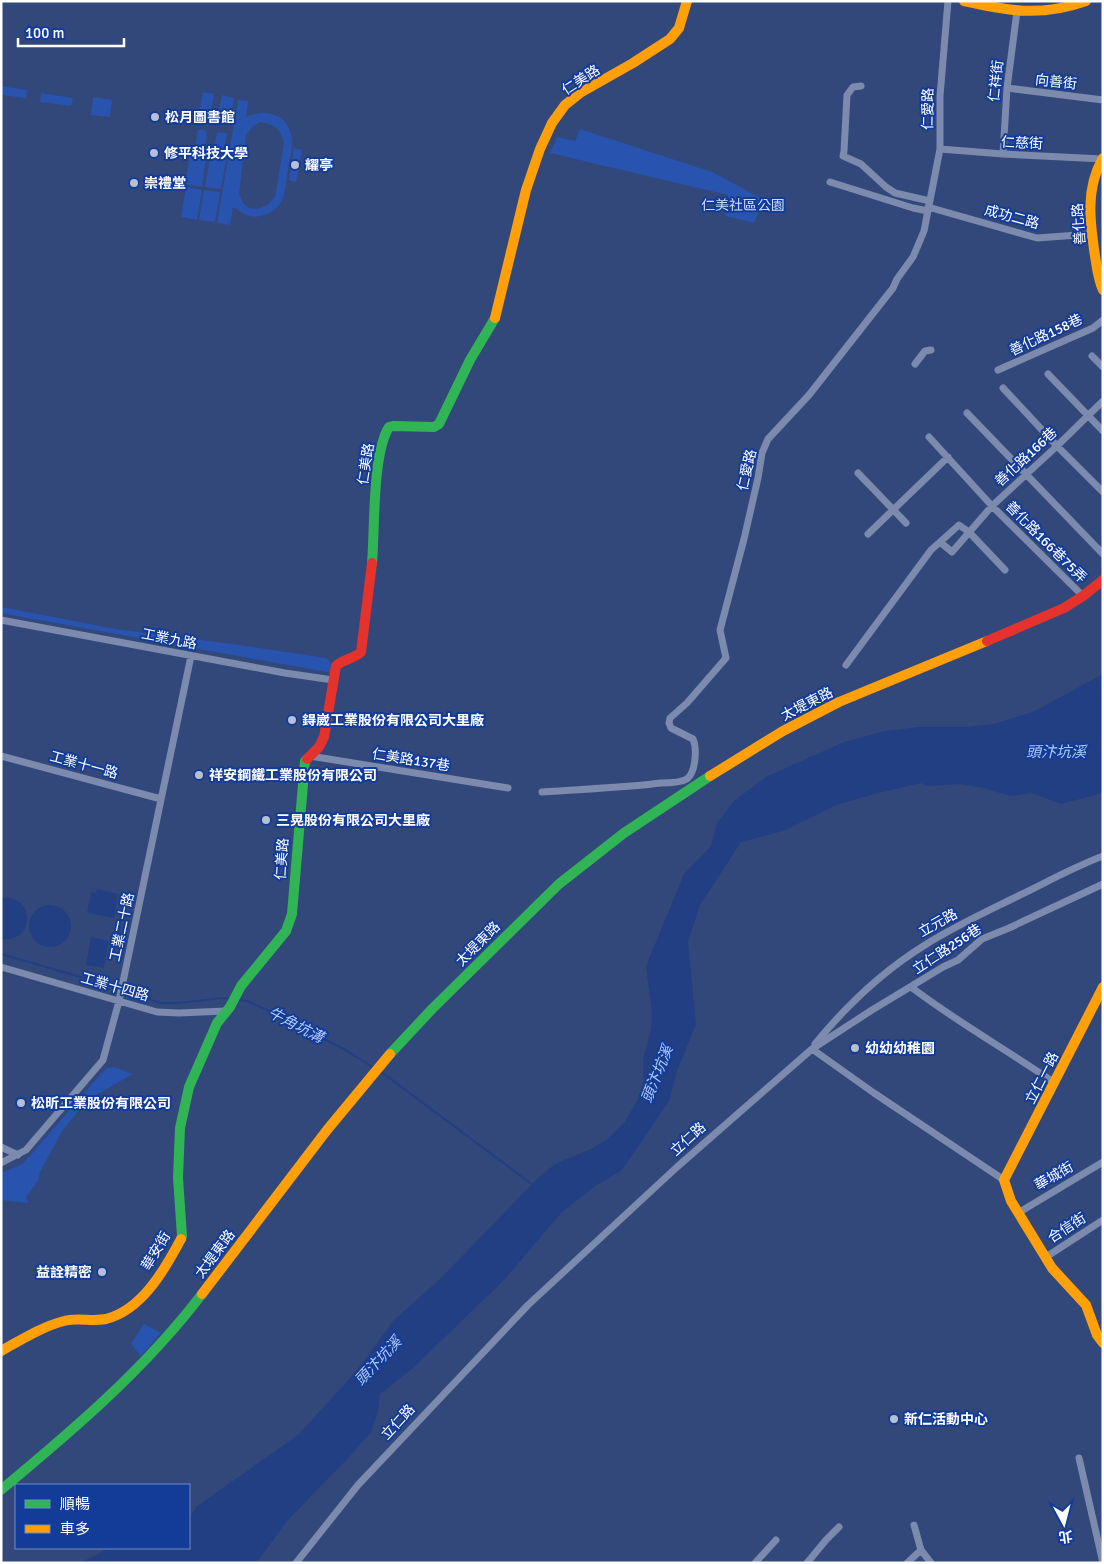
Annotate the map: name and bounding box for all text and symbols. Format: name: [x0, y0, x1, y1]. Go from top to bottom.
scale bar: [18, 15, 124, 47]
text: 100 m: [25, 24, 65, 42]
street label: 仁祥街: [985, 59, 1007, 103]
street label: 仁美路: [559, 61, 603, 99]
street label: 向善街: [1034, 71, 1078, 93]
street label: 仁愛路: [919, 88, 937, 130]
place label: 松月圖書館: [165, 109, 235, 126]
marker: 松月圖書館: [149, 111, 161, 123]
street label: 仁慈街: [1001, 133, 1043, 153]
place label: 修平科技大學: [164, 145, 248, 162]
marker: 修平科技大學: [148, 147, 160, 159]
place label: 耀亭: [305, 157, 333, 174]
marker: 耀亭: [289, 159, 301, 171]
place label: 崇禮堂: [144, 175, 186, 192]
marker: 崇禮堂: [128, 177, 140, 189]
park label: 仁美社區公園: [701, 197, 785, 214]
street label: 成功二路: [983, 202, 1041, 232]
street label: 善化路: [1069, 202, 1089, 246]
street label: 善化路158巷: [1007, 311, 1085, 359]
street label: 善化路166巷: [991, 424, 1061, 490]
street label: 仁美路: [354, 442, 378, 486]
street label: 仁愛路: [734, 448, 760, 492]
street label: 善化路166巷75弄: [1002, 498, 1090, 586]
street label: 工業九路: [140, 625, 198, 653]
street label: 太堤東路: [778, 684, 836, 724]
place label: 鍀崴工業股份有限公司大里廠: [302, 712, 484, 729]
marker: 鍀崴工業股份有限公司大里廠: [286, 714, 298, 726]
water label: 頭汴坑溪: [1026, 743, 1088, 761]
street label: 仁美路137巷: [371, 745, 451, 775]
street label: 工業十一路: [48, 748, 120, 782]
place label: 祥安鋼鐵工業股份有限公司: [209, 767, 377, 784]
marker: 祥安鋼鐵工業股份有限公司: [193, 769, 205, 781]
place label: 三晃股份有限公司大里廠: [276, 812, 430, 829]
marker: 三晃股份有限公司大里廠: [260, 814, 272, 826]
street label: 仁美路: [272, 837, 292, 881]
street label: 工業二十路: [106, 891, 138, 963]
street label: 立元路: [916, 905, 960, 941]
street label: 太堤東路: [452, 918, 504, 970]
street label: 立仁路256巷: [909, 920, 985, 978]
street label: 工業十四路: [79, 969, 151, 1005]
water label: 牛角坑溝: [265, 1003, 329, 1048]
place label: 幼幼幼稚園: [865, 1040, 935, 1057]
water label: 頭汴坑溪: [637, 1041, 677, 1105]
marker: 幼幼幼稚園: [849, 1042, 861, 1054]
street label: 立仁一路: [1022, 1049, 1062, 1107]
place label: 松昕工業股份有限公司: [31, 1095, 171, 1112]
marker: 松昕工業股份有限公司: [15, 1097, 27, 1109]
street label: 立仁路: [667, 1119, 709, 1159]
street label: 華城街: [1032, 1158, 1076, 1194]
street label: 合信街: [1045, 1209, 1089, 1247]
street label: 太堤東路: [191, 1227, 239, 1281]
street label: 華安街: [138, 1229, 174, 1273]
place label: 益詮精密: [36, 1264, 92, 1281]
marker: 益詮精密: [96, 1266, 108, 1278]
water label: 頭汴坑溪: [351, 1331, 406, 1389]
street label: 立仁路: [377, 1401, 419, 1443]
place label: 新仁活動中心: [904, 1411, 988, 1428]
marker: 新仁活動中心: [888, 1413, 900, 1425]
legend: [15, 1484, 190, 1549]
text: 順暢: [60, 1495, 90, 1513]
north arrow: [1039, 1499, 1089, 1549]
text: 車多: [60, 1520, 90, 1538]
text: 北: [1058, 1527, 1074, 1546]

